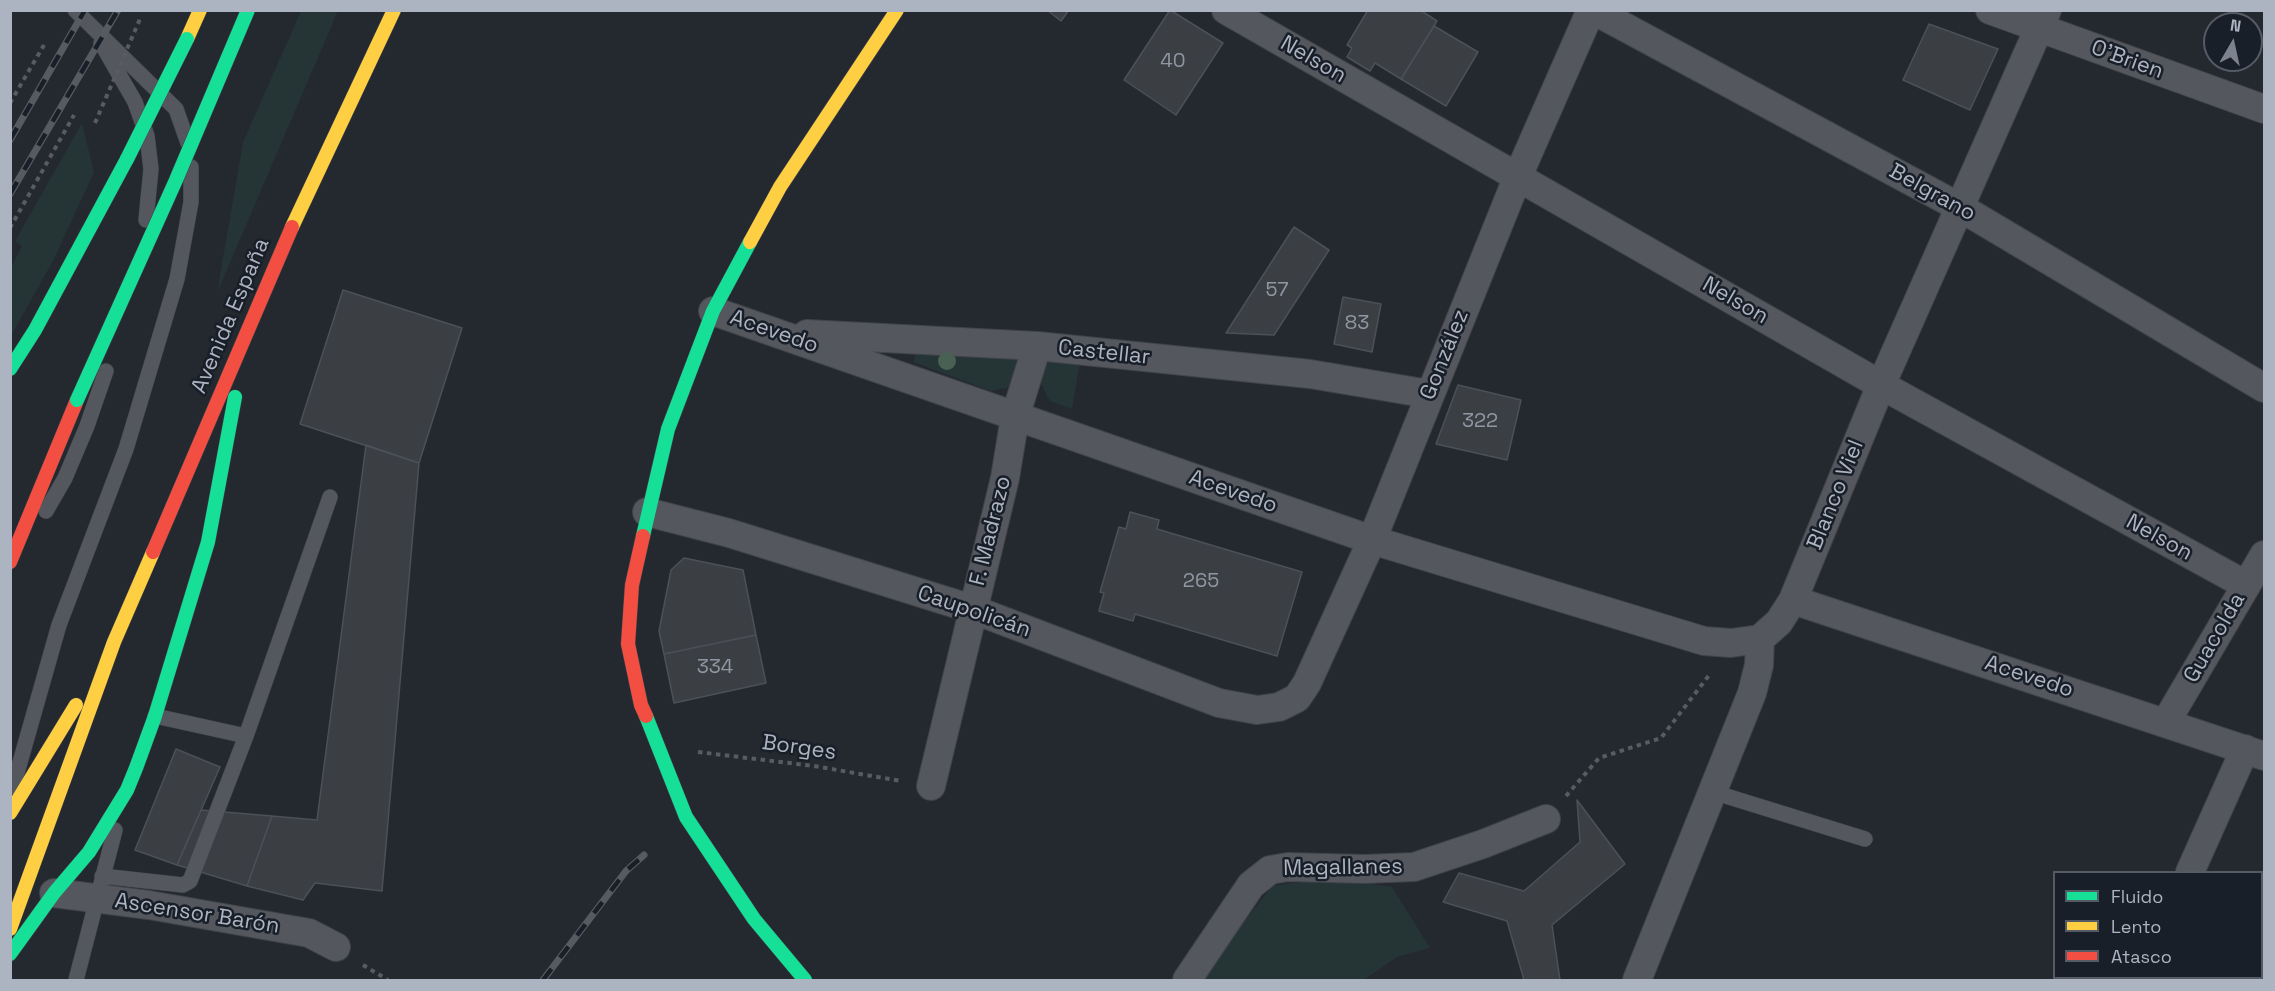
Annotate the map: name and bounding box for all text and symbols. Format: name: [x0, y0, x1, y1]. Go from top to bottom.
north arrow: [2203, 12, 2263, 72]
text: N: [2229, 14, 2243, 37]
street label: Nelson: [1275, 31, 1351, 89]
street label: O'Brien: [2087, 35, 2167, 85]
house number: 40: [1160, 50, 1186, 74]
street label: Belgrano: [1884, 158, 1980, 228]
street label: Avenida España: [186, 234, 276, 398]
street label: Nelson: [1697, 272, 1773, 330]
house number: 57: [1265, 279, 1289, 303]
street label: Acevedo: [726, 305, 822, 359]
street label: González: [1415, 306, 1475, 404]
house number: 83: [1345, 312, 1369, 336]
street label: Castellar: [1057, 335, 1151, 371]
house number: 322: [1462, 410, 1498, 434]
street label: Blanco Viel: [1802, 436, 1870, 554]
street label: Acevedo: [1185, 465, 1281, 519]
street label: F. Madrazo: [965, 473, 1017, 589]
street label: Nelson: [2121, 509, 2197, 567]
house number: 265: [1183, 570, 1219, 594]
street label: Caupolicán: [914, 580, 1034, 644]
street label: Guacolda: [2179, 588, 2251, 688]
street label: Acevedo: [1981, 650, 2077, 704]
house number: 334: [697, 656, 733, 680]
street label: Borges: [760, 730, 838, 766]
street label: Magallanes: [1283, 854, 1403, 882]
legend: [2053, 871, 2263, 979]
text: Fluido: [2111, 885, 2163, 908]
street label: Ascensor Barón: [113, 888, 281, 940]
text: Lento: [2111, 915, 2161, 938]
text: Atasco: [2111, 945, 2172, 968]

